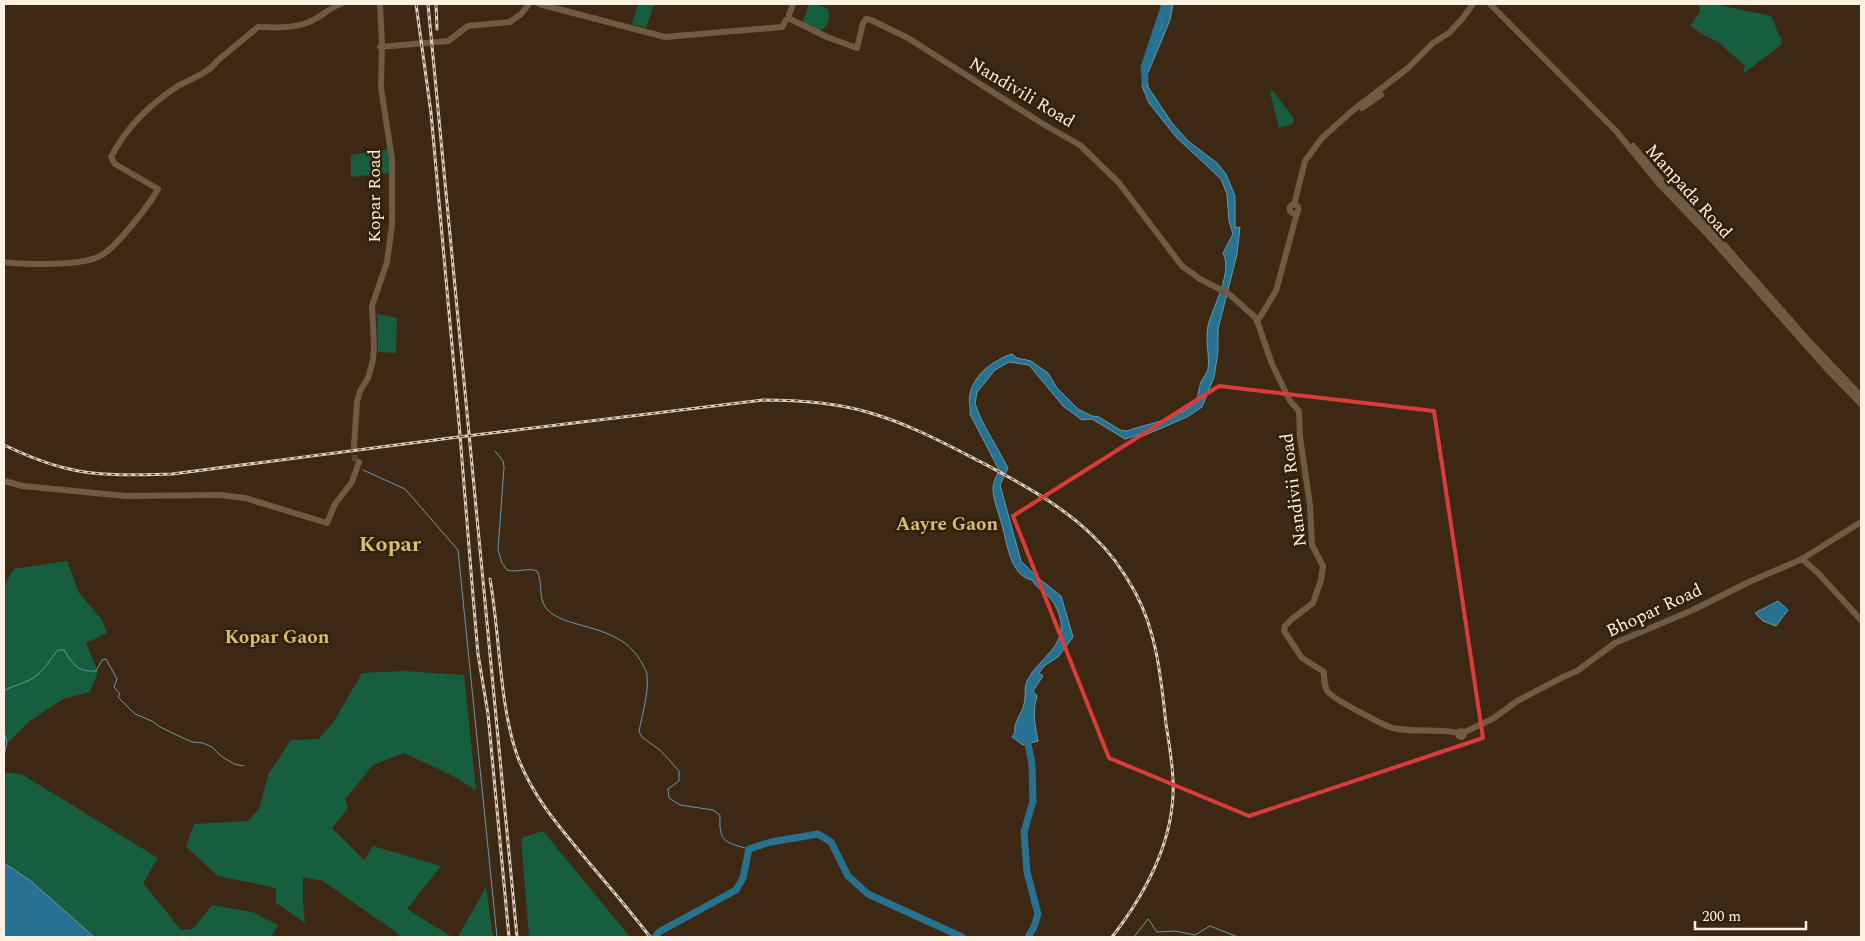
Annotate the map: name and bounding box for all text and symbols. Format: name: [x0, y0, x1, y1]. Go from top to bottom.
street label: Nandivili Road: [964, 50, 1080, 135]
street label: Manpada Road: [1639, 138, 1739, 245]
street label: Kopar Road: [361, 149, 388, 243]
street label: Nandivii Road: [1273, 432, 1314, 548]
district label: Aayre Gaon: [896, 510, 998, 539]
district label: Kopar: [359, 528, 422, 561]
street label: Bhopar Road: [1602, 576, 1707, 644]
district label: Kopar Gaon: [225, 623, 330, 652]
scale bar: [1695, 898, 1806, 930]
text: 200 m: [1702, 905, 1741, 928]

